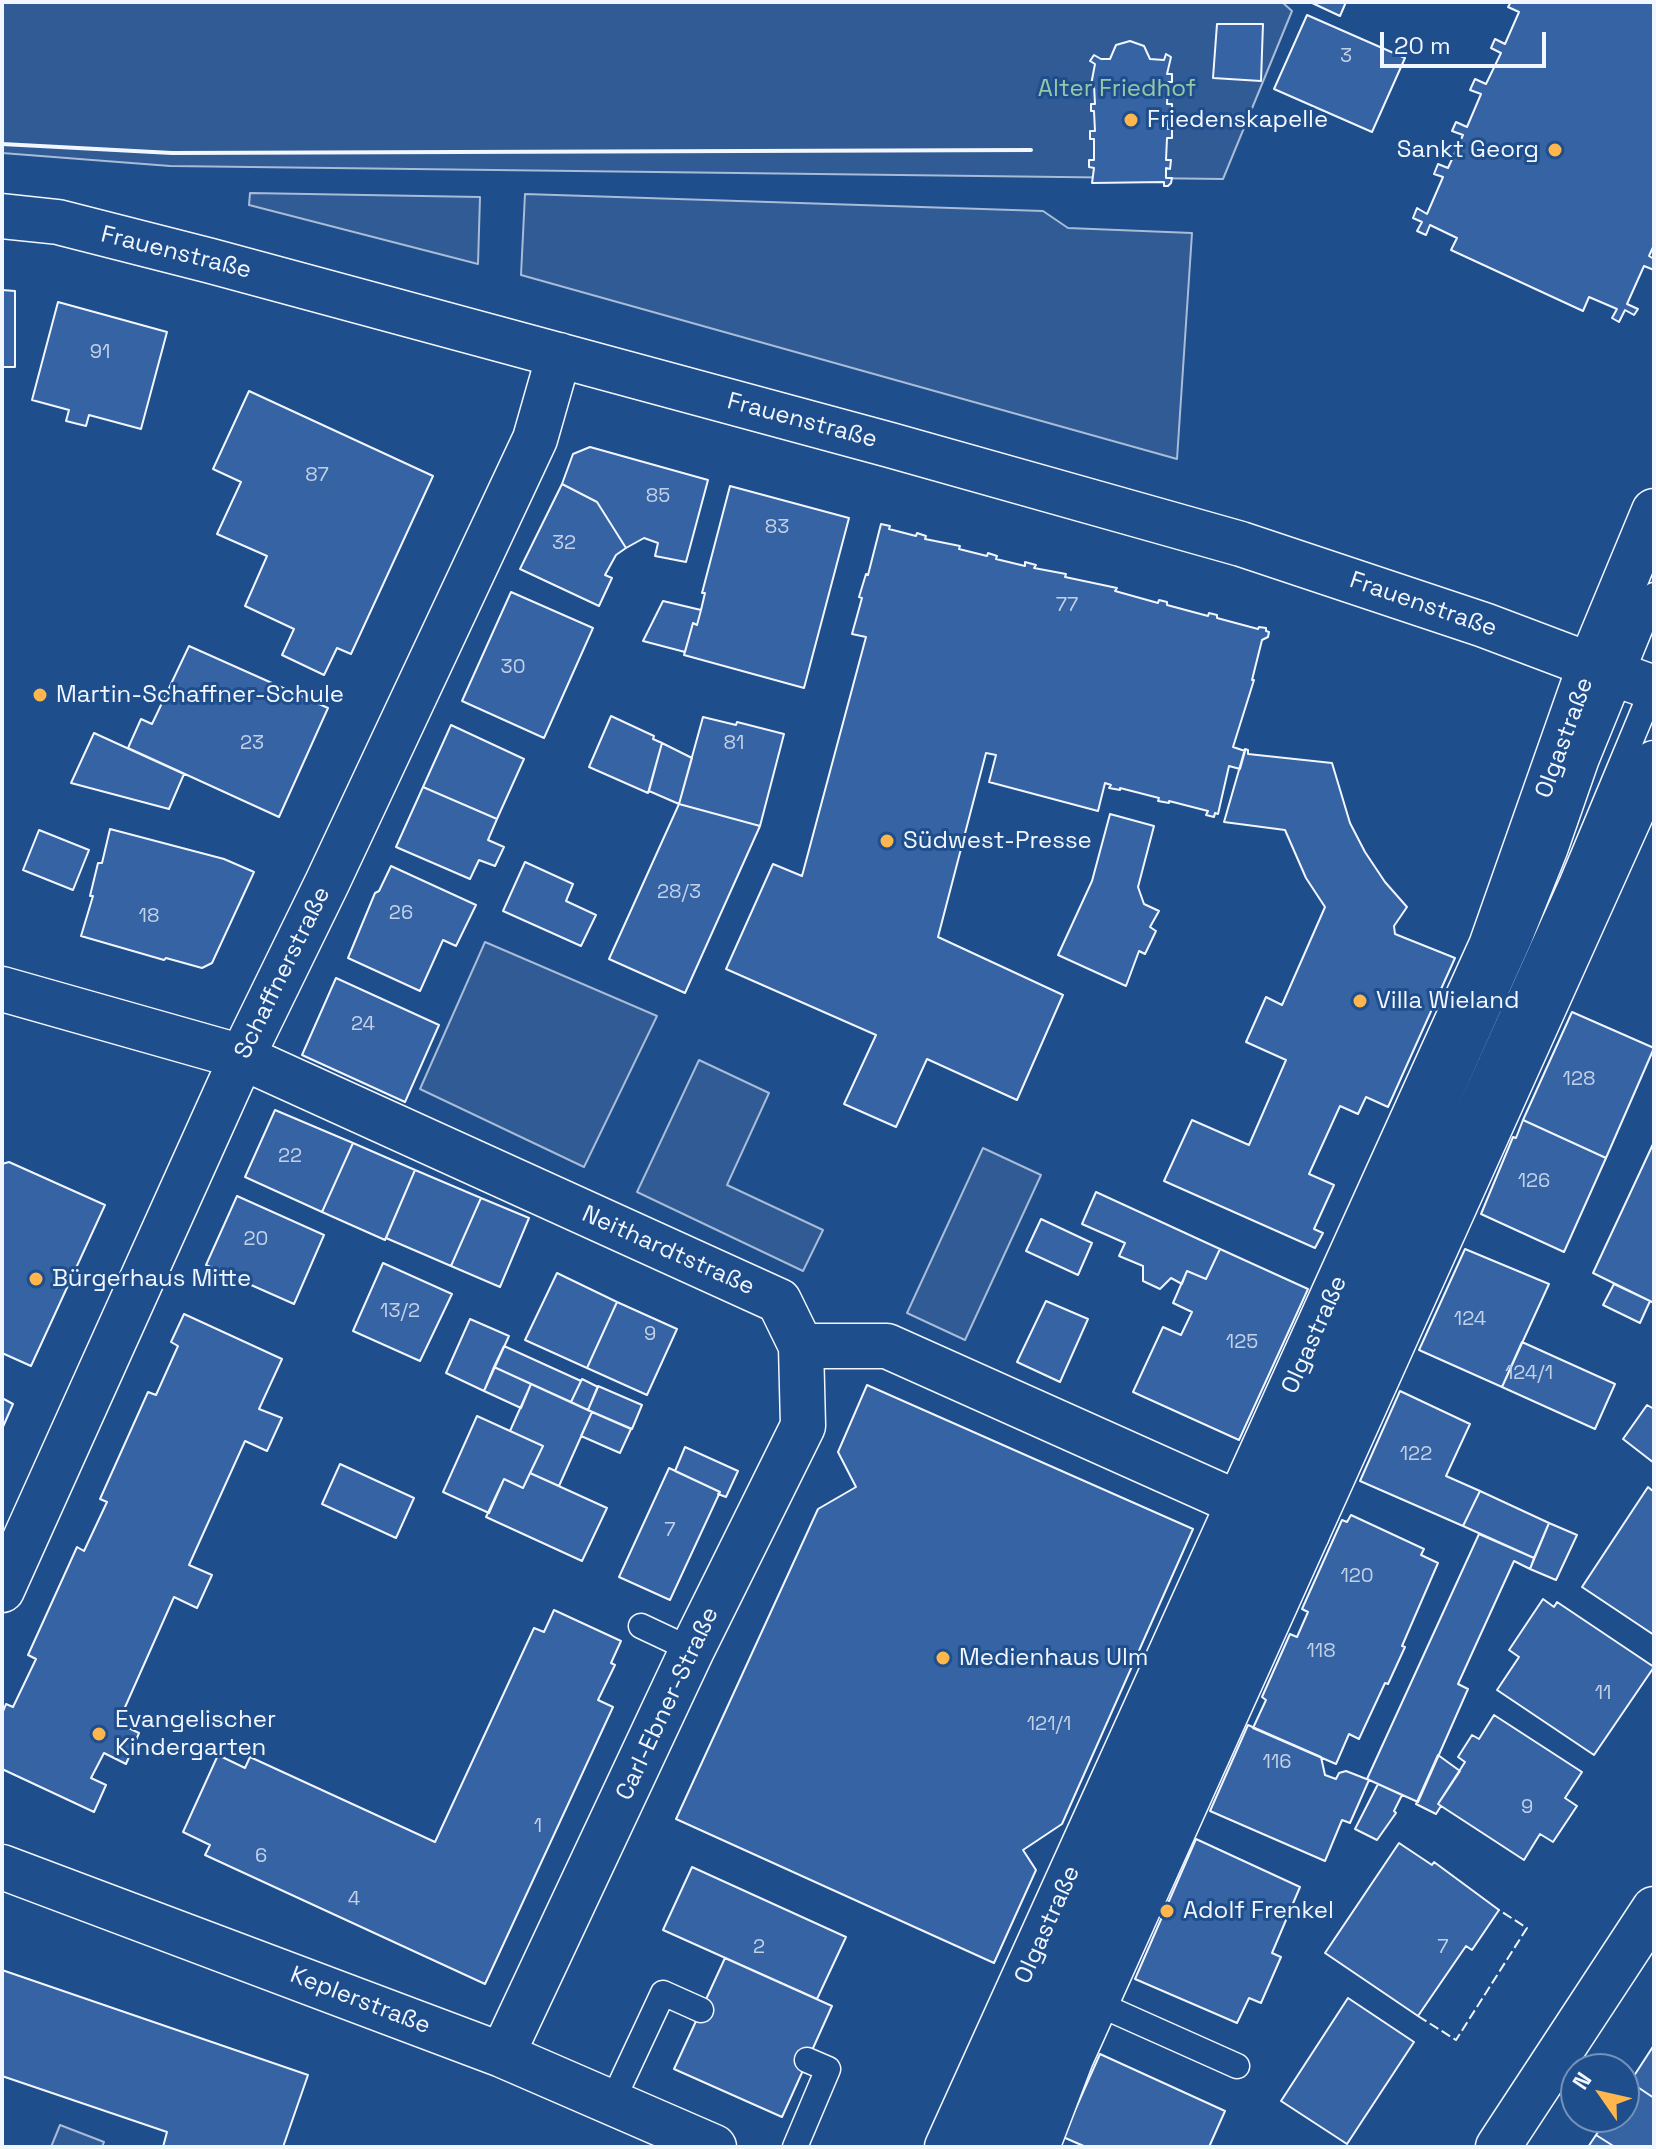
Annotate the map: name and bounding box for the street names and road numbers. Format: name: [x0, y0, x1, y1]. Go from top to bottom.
street label: Frauenstraße: [98, 220, 254, 286]
street label: Frauenstraße: [724, 387, 880, 455]
street label: Frauenstraße: [1346, 566, 1500, 644]
street label: Olgastraße: [1530, 674, 1600, 802]
street label: Schaffnerstraße: [229, 882, 337, 1064]
street label: Neithardtstraße: [577, 1200, 759, 1302]
street label: Olgastraße: [1276, 1272, 1354, 1398]
street label: Carl-Ebner-Straße: [611, 1603, 725, 1805]
street label: Olgastraße: [1009, 1862, 1087, 1988]
street label: Keplerstraße: [286, 1961, 434, 2041]

